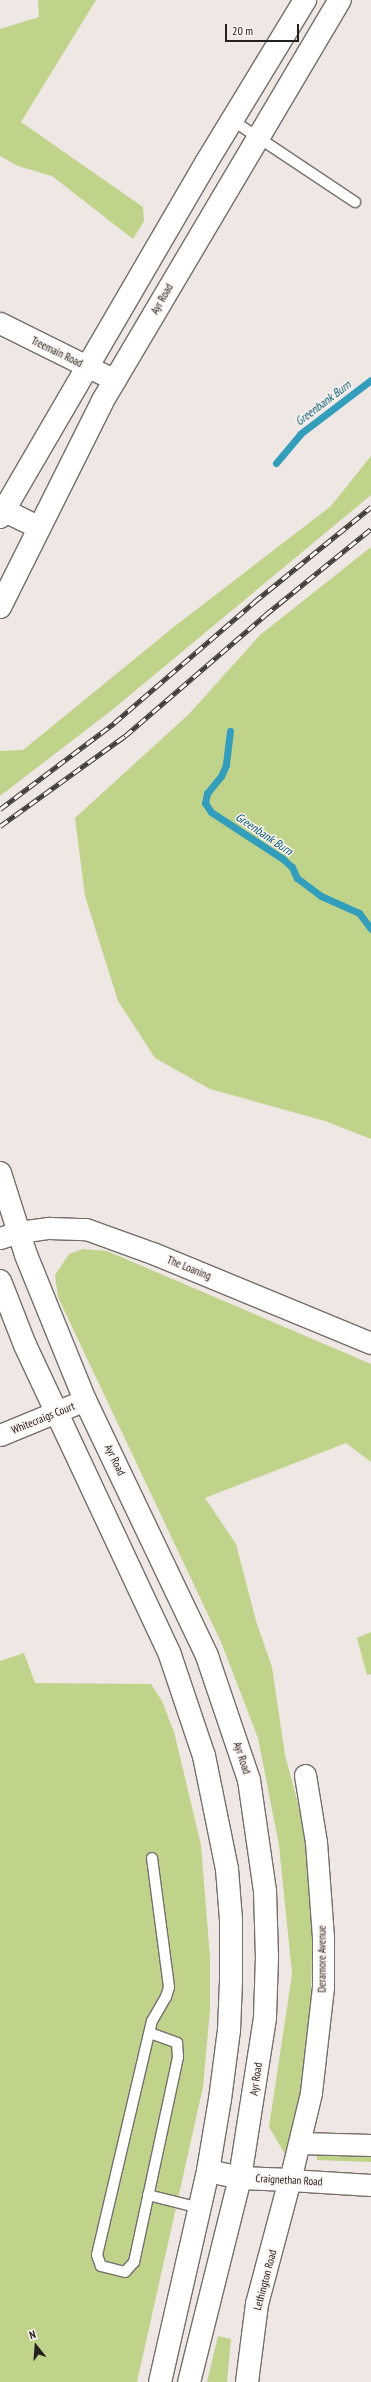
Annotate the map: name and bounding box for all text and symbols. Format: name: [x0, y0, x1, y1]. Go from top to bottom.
scale bar: [227, 16, 301, 42]
text: 20 m: [232, 23, 253, 38]
street label: Ayr Road: [148, 281, 176, 317]
street label: Treemain Road: [29, 334, 85, 370]
water label: Greenbank Burn: [292, 377, 354, 429]
water label: Greenbank Burn: [233, 810, 295, 858]
street label: The Loaning: [165, 1253, 213, 1283]
street label: Whitecraigs Court: [9, 1399, 77, 1437]
street label: Ayr Road: [102, 1442, 128, 1478]
street label: Ayr Road: [231, 1740, 253, 1776]
street label: Deramore Avenue: [315, 1925, 329, 1993]
street label: Ayr Road: [247, 2062, 265, 2096]
street label: Craignethan Road: [255, 2172, 323, 2188]
street label: Lethington Road: [251, 2248, 279, 2312]
north arrow: [16, 2326, 56, 2366]
text: N: [28, 2327, 37, 2342]

